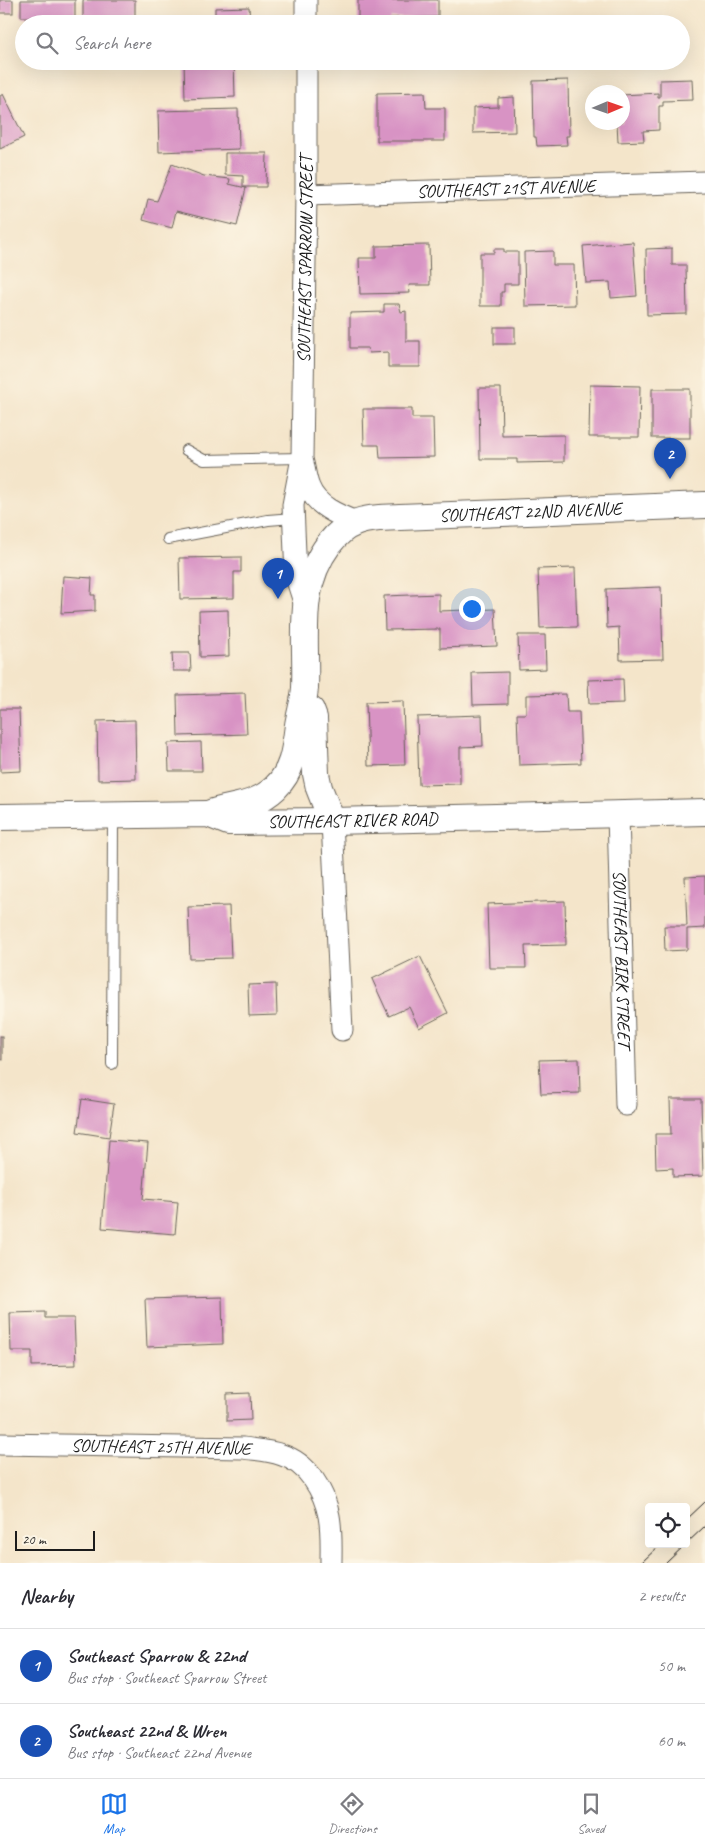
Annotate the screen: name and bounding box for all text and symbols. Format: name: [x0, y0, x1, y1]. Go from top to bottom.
search box: [15, 15, 690, 70]
icon: search: [33, 29, 61, 57]
text: Search here: [73, 31, 150, 55]
north arrow: [585, 85, 630, 130]
street label: SOUTHEAST SPARROW STREET: [292, 151, 317, 363]
street label: SOUTHEAST 21ST AVENUE: [416, 175, 598, 202]
pin: 2: [654, 438, 686, 479]
street label: SOUTHEAST 22ND AVENUE: [439, 497, 624, 526]
pin: 1: [262, 558, 294, 599]
your location: [459, 596, 485, 622]
street label: SOUTHEAST RIVER ROAD: [268, 807, 439, 833]
street label: SOUTHEAST BIRK STREET: [609, 870, 636, 1053]
street label: SOUTHEAST 25TH AVENUE: [71, 1434, 255, 1460]
map controls: [645, 1503, 690, 1548]
button: locate: [645, 1503, 690, 1548]
scale bar: [15, 1528, 95, 1551]
text: 20 m: [22, 1531, 46, 1548]
text: Nearby: [20, 1583, 73, 1609]
text: 2 results: [638, 1586, 685, 1606]
text: Southeast Sparrow & 22nd: [67, 1644, 246, 1668]
text: 1: [32, 1656, 40, 1676]
text: 50 m: [658, 1656, 685, 1676]
text: Bus stop · Southeast Sparrow Street: [67, 1668, 266, 1688]
text: Southeast 22nd & Wren: [67, 1719, 227, 1743]
text: 2: [32, 1731, 40, 1751]
text: 60 m: [658, 1731, 685, 1751]
text: Bus stop · Southeast 22nd Avenue: [67, 1743, 251, 1763]
tab: Map: [100, 1790, 128, 1837]
tab: Directions: [328, 1790, 377, 1837]
tab: Saved: [577, 1790, 605, 1837]

